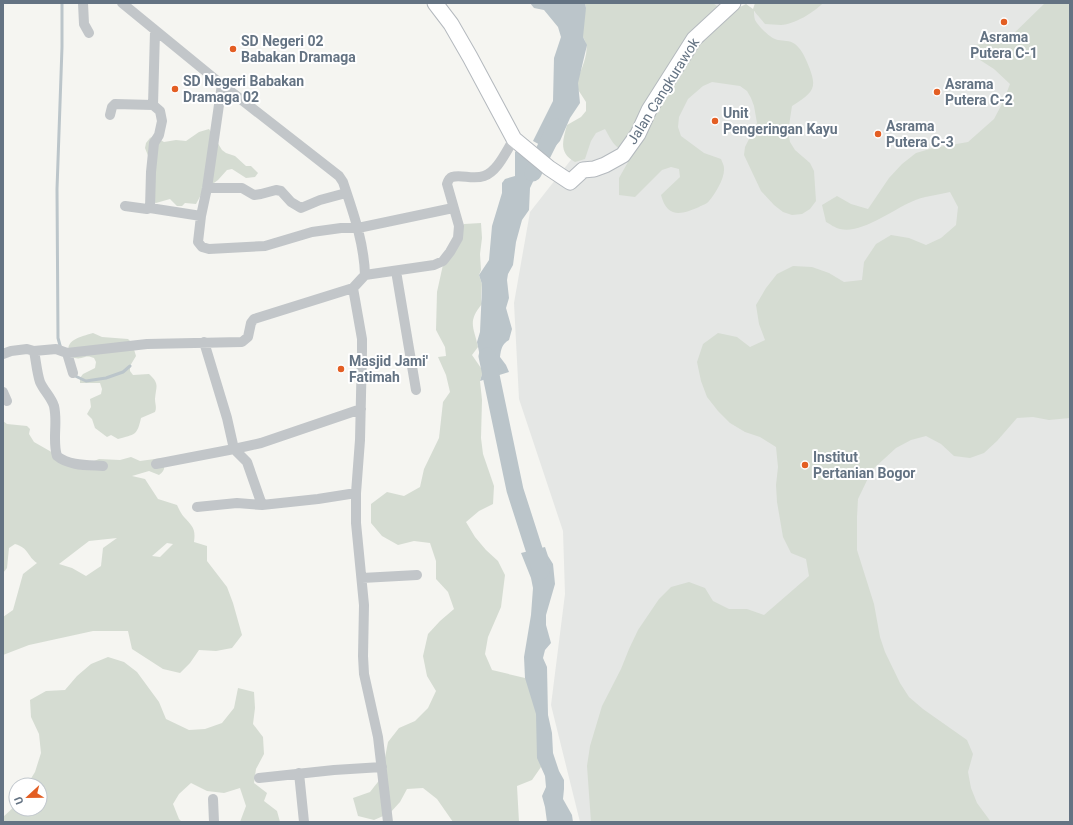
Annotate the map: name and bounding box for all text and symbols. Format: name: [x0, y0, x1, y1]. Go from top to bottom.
marker: Asrama Putera C-1: [999, 17, 1009, 27]
place label: Asrama Putera C-1: [970, 29, 1038, 61]
place label: SD Negeri 02 Babakan Dramaga: [241, 33, 356, 65]
street label: Jalan Cangkurawok: [624, 34, 703, 147]
marker: SD Negeri 02 Babakan Dramaga: [228, 44, 238, 54]
place label: SD Negeri Babakan Dramaga 02: [183, 73, 304, 105]
place label: Asrama Putera C-2: [945, 76, 1013, 108]
marker: SD Negeri Babakan Dramaga 02: [170, 84, 180, 94]
marker: Asrama Putera C-2: [932, 87, 942, 97]
place label: Unit Pengeringan Kayu: [723, 105, 838, 137]
marker: Unit Pengeringan Kayu: [710, 116, 720, 126]
place label: Asrama Putera C-3: [886, 118, 954, 150]
marker: Asrama Putera C-3: [873, 129, 883, 139]
place label: Masjid Jami' Fatimah: [349, 353, 428, 385]
marker: Masjid Jami' Fatimah: [336, 364, 346, 374]
place label: Institut Pertanian Bogor: [813, 449, 915, 481]
marker: Institut Pertanian Bogor: [800, 460, 810, 470]
north arrow: [8, 777, 48, 817]
text: U: [12, 795, 27, 806]

